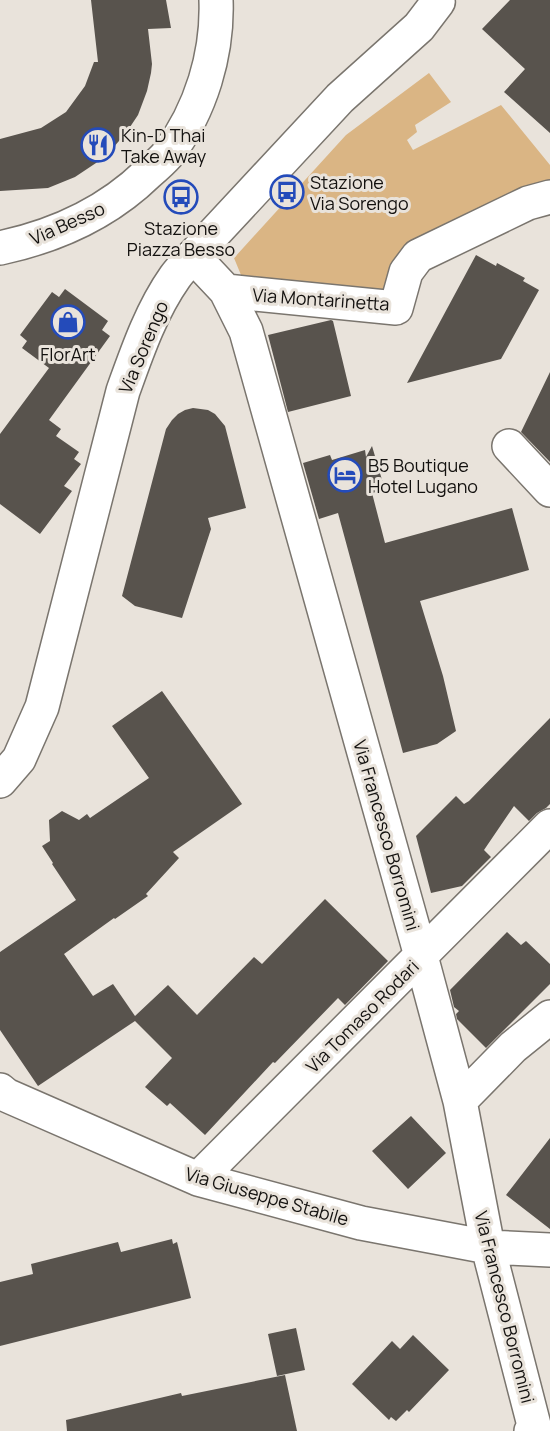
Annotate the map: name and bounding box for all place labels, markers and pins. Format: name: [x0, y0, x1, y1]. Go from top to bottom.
place label: Kin-D Thai Take Away: [121, 123, 207, 168]
restaurant icon: Kin-D Thai Take Away: [80, 127, 116, 163]
place label: Stazione Via Sorengo: [310, 170, 409, 215]
bus stop icon: Stazione Via Sorengo: [269, 174, 305, 210]
bus stop icon: Stazione Piazza Besso: [163, 179, 199, 215]
place label: Stazione Piazza Besso: [127, 216, 235, 261]
shop icon: FlorArt: [50, 304, 86, 340]
place label: FlorArt: [40, 342, 96, 366]
place label: B5 Boutique Hotel Lugano: [368, 453, 478, 498]
hotel icon: B5 Boutique Hotel Lugano: [327, 457, 363, 493]

